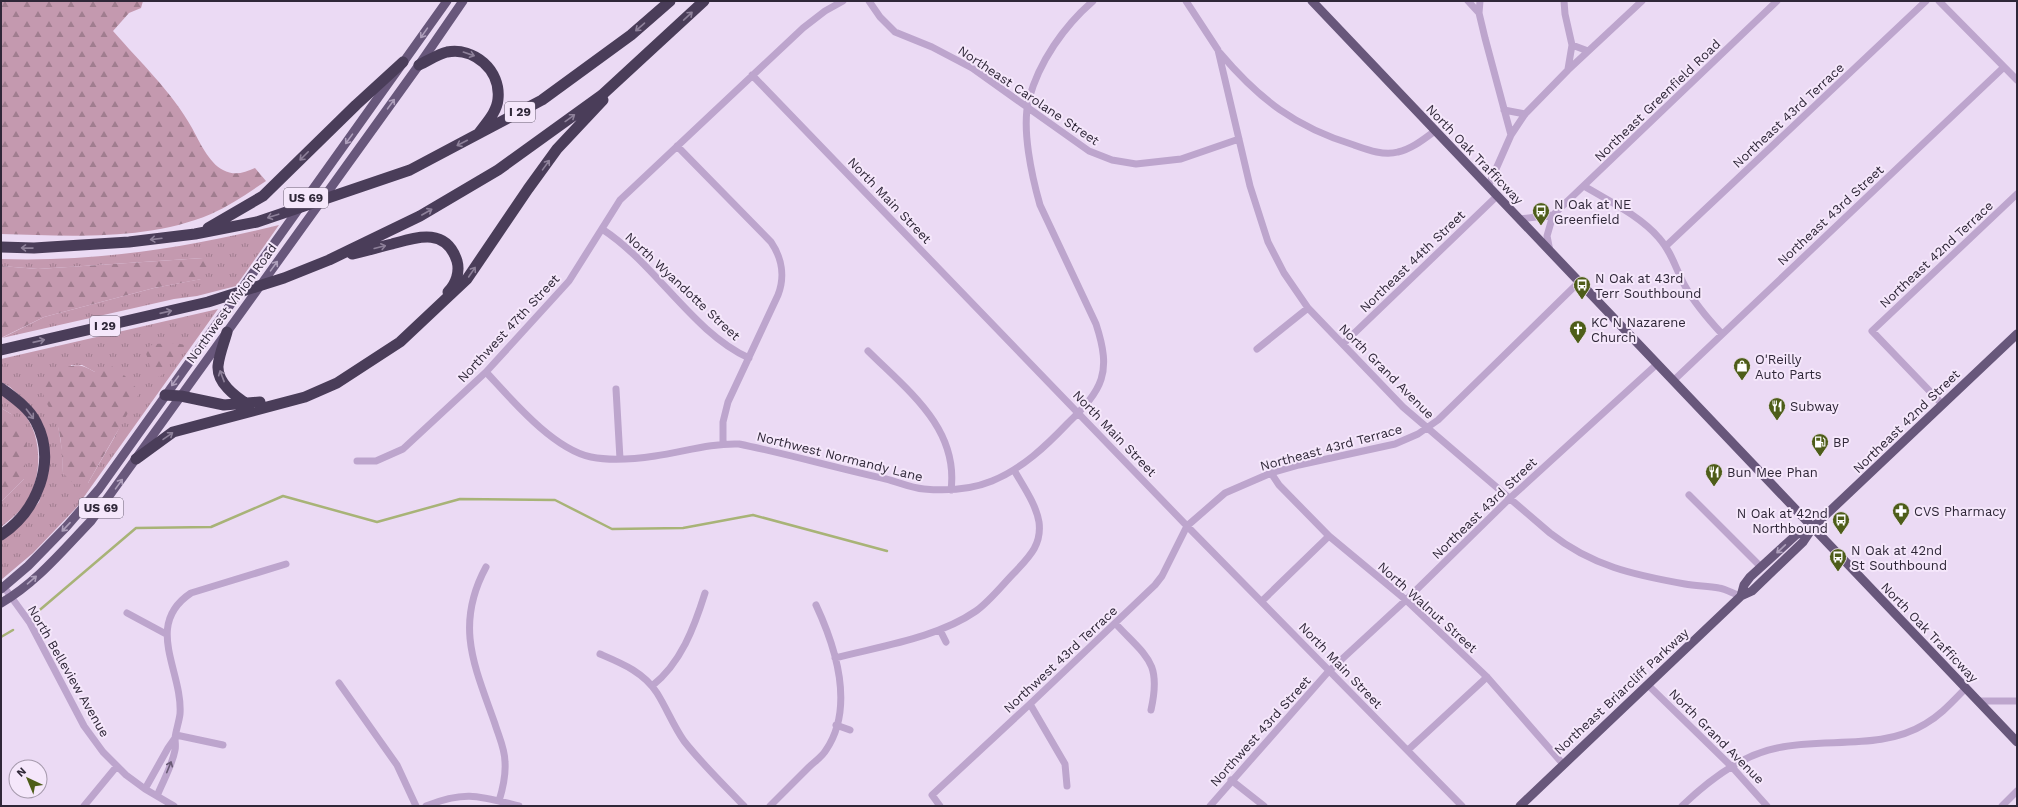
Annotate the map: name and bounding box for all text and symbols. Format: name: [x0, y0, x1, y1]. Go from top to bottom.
one-way arrow: [682, 12, 692, 21]
one-way arrow: [635, 22, 646, 31]
one-way arrow: [420, 27, 428, 38]
street label: Northeast Greenfield Road: [1591, 36, 1723, 164]
street label: Northeast Carolane Street: [955, 43, 1103, 149]
one-way arrow: [462, 51, 475, 58]
street label: Northeast 43rd Terrace: [1730, 60, 1847, 171]
one-way arrow: [387, 99, 395, 110]
street label: North Oak Trafficway: [1423, 101, 1526, 208]
road number: I 29: [505, 102, 535, 122]
one-way arrow: [564, 114, 575, 122]
one-way arrow: [345, 133, 353, 144]
one-way arrow: [456, 140, 468, 148]
one-way arrow: [299, 151, 309, 161]
street label: North Main Street: [845, 154, 935, 247]
one-way arrow: [542, 159, 550, 170]
street label: Northeast 43rd Street: [1774, 162, 1887, 268]
road number: US 69: [284, 188, 328, 208]
place label: N Oak at NE Greenfield: [1554, 197, 1631, 227]
street label: Northeast 42nd Terrace: [1877, 198, 1996, 311]
bus stop icon: N Oak at NE Greenfield: [1531, 201, 1551, 226]
street label: Northeast 44th Street: [1357, 207, 1468, 315]
one-way arrow: [420, 208, 432, 216]
one-way arrow: [268, 213, 280, 221]
street label: North Wyandotte Street: [622, 229, 743, 344]
one-way arrow: [150, 235, 163, 242]
street label: Northwest Vivion Road: [183, 241, 280, 366]
one-way arrow: [373, 243, 386, 250]
one-way arrow: [21, 244, 34, 252]
one-way arrow: [270, 261, 278, 272]
one-way arrow: [468, 267, 476, 278]
street label: Northwest 47th Street: [454, 271, 563, 385]
place label: N Oak at 43rd Terr Southbound: [1595, 271, 1701, 301]
bus stop icon: N Oak at 43rd Terr Southbound: [1572, 275, 1592, 300]
one-way arrow: [159, 308, 172, 315]
place label: KC N Nazarene Church: [1591, 315, 1686, 345]
road number: I 29: [90, 316, 120, 336]
church icon: KC N Nazarene Church: [1568, 319, 1588, 344]
street label: North Grand Avenue: [1336, 321, 1437, 422]
one-way arrow: [32, 337, 45, 345]
place label: O'Reilly Auto Parts: [1755, 352, 1822, 382]
shop icon: O'Reilly Auto Parts: [1732, 356, 1752, 381]
street label: Northeast 42nd Street: [1850, 366, 1963, 476]
one-way arrow: [217, 371, 225, 383]
one-way arrow: [171, 375, 179, 386]
street label: North Main Street: [1070, 387, 1160, 480]
restaurant icon: Subway: [1767, 396, 1787, 421]
place label: Subway: [1790, 399, 1839, 414]
one-way arrow: [26, 408, 34, 419]
street label: Northeast 43rd Terrace: [1258, 421, 1404, 474]
street label: Northwest Normandy Lane: [755, 429, 924, 484]
one-way arrow: [162, 432, 173, 440]
fuel station icon: BP: [1810, 432, 1830, 457]
place label: BP: [1833, 435, 1849, 450]
street label: Northeast 43rd Street: [1429, 454, 1540, 562]
restaurant icon: Bun Mee Phan: [1704, 462, 1724, 487]
place label: Bun Mee Phan: [1727, 465, 1818, 480]
one-way arrow: [115, 478, 123, 489]
road number: US 69: [79, 498, 123, 518]
pharmacy icon: CVS Pharmacy: [1891, 501, 1911, 526]
place label: CVS Pharmacy: [1914, 504, 2006, 519]
place label: N Oak at 42nd Northbound: [1737, 506, 1828, 536]
bus stop icon: N Oak at 42nd Northbound: [1831, 510, 1851, 535]
one-way arrow: [61, 522, 71, 532]
place label: N Oak at 42nd St Southbound: [1851, 543, 1947, 573]
one-way arrow: [1776, 544, 1786, 554]
bus stop icon: N Oak at 42nd St Southbound: [1828, 547, 1848, 572]
street label: North Walnut Street: [1375, 559, 1481, 656]
one-way arrow: [27, 575, 37, 584]
street label: North Oak Trafficway: [1878, 579, 1981, 686]
street label: North Belleview Avenue: [25, 603, 112, 740]
street label: Northwest 43rd Terrace: [1000, 603, 1120, 716]
street label: North Main Street: [1296, 619, 1386, 712]
street label: Northeast Briarcliff Parkway: [1551, 625, 1692, 758]
street label: Northwest 43rd Street: [1207, 673, 1314, 789]
street label: North Grand Avenue: [1666, 686, 1767, 787]
north arrow: [8, 759, 48, 799]
one-way arrow: [165, 762, 173, 774]
text: N: [14, 765, 29, 780]

